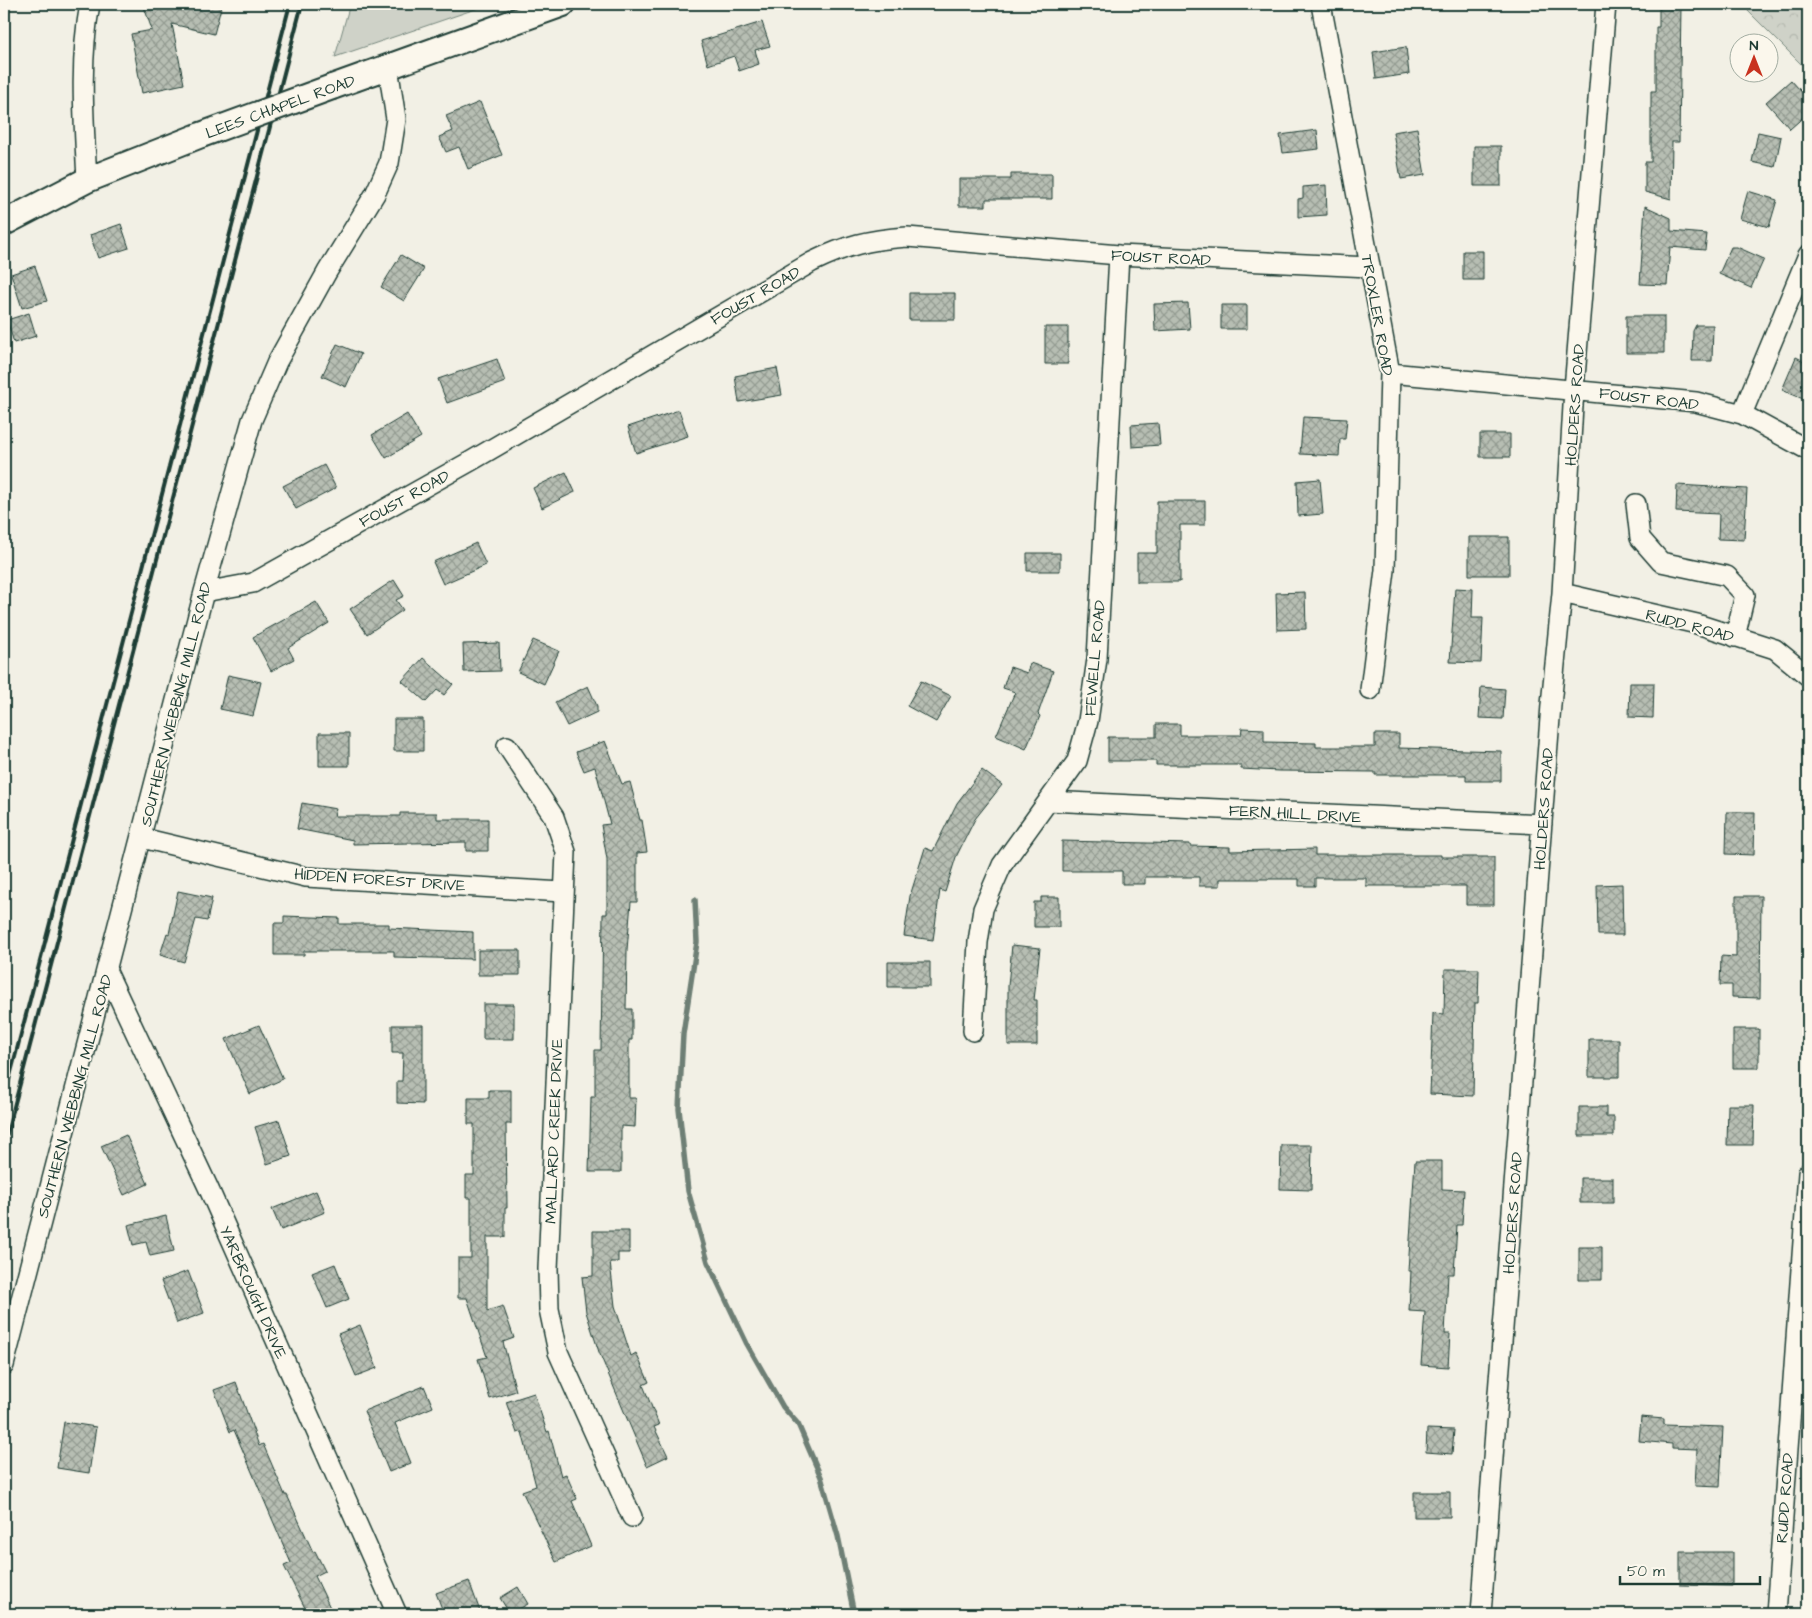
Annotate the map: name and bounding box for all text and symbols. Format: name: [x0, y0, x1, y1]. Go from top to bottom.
north arrow: [1730, 32, 1780, 82]
text: N: [1750, 36, 1759, 56]
street label: LEES CHAPEL ROAD: [202, 70, 358, 144]
street label: FOUST ROAD: [1110, 244, 1212, 272]
street label: TROXLER ROAD: [1356, 253, 1399, 378]
street label: FOUST ROAD: [707, 261, 804, 330]
street label: HOLDERS ROAD: [1560, 343, 1590, 467]
street label: FOUST ROAD: [1598, 382, 1700, 416]
street label: FOUST ROAD: [355, 465, 454, 533]
street label: SOUTHERN WEBBING MILL ROAD: [135, 580, 217, 829]
street label: FEWELL ROAD: [1079, 599, 1111, 717]
street label: RUDD ROAD: [1643, 604, 1736, 648]
street label: HOLDERS ROAD: [1529, 747, 1559, 871]
street label: FERN HILL DRIVE: [1228, 800, 1362, 828]
street label: HIDDEN FOREST DRIVE: [293, 863, 467, 897]
street label: SOUTHERN WEBBING MILL ROAD: [32, 972, 118, 1220]
street label: MALLARD CREEK DRIVE: [540, 1037, 568, 1224]
street label: HOLDERS ROAD: [1498, 1151, 1528, 1275]
street label: YARBROUGH DRIVE: [214, 1222, 293, 1363]
street label: RUDD ROAD: [1771, 1452, 1799, 1544]
scale bar: [1620, 1553, 1760, 1585]
text: 50 m: [1627, 1561, 1665, 1582]

